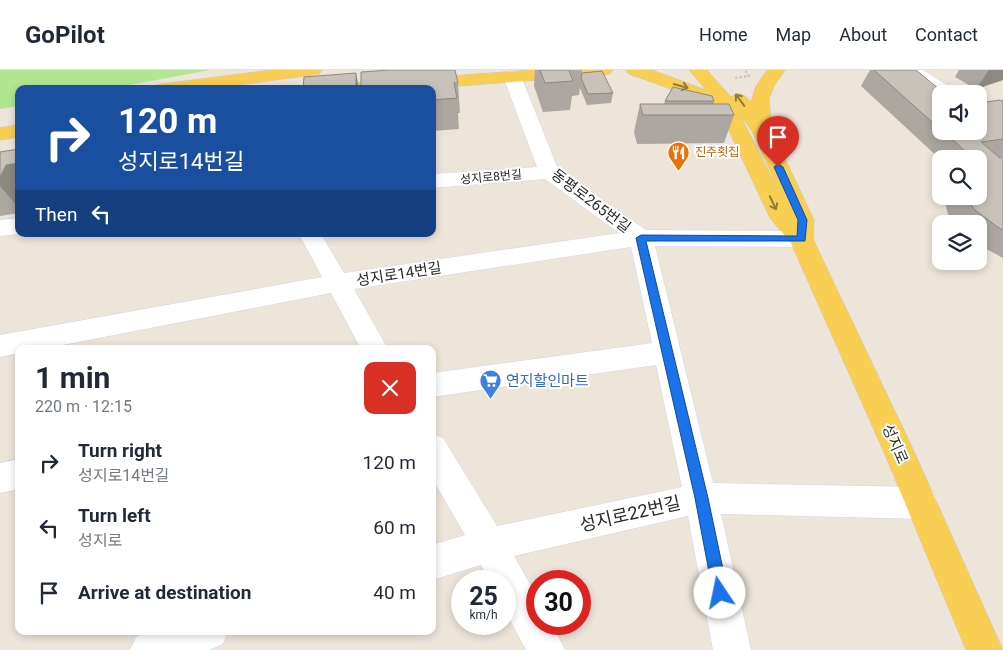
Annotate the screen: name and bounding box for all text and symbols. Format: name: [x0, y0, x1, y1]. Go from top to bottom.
text: GoPilot: [25, 21, 105, 49]
text: Home: [699, 24, 748, 45]
text: Map: [776, 24, 811, 45]
text: About: [839, 24, 887, 45]
text: Contact: [915, 24, 978, 45]
one-way arrow: [672, 81, 688, 91]
map controls: [932, 85, 987, 270]
button: sound: [932, 85, 987, 140]
one-way arrow: [735, 94, 745, 108]
text: 120 m: [118, 101, 217, 142]
icon: right: [35, 105, 100, 170]
pin: [757, 116, 799, 167]
icon: arrive: [764, 123, 792, 151]
restaurant icon: 진주횟집: [667, 140, 691, 171]
place label: 진주횟집: [695, 145, 739, 159]
text: 성지로14번길: [118, 149, 244, 174]
button: search: [932, 150, 987, 205]
street label: 동평로265번길: [548, 165, 634, 237]
street label: 성지로8번길: [460, 167, 522, 187]
one-way arrow: [769, 195, 779, 210]
icon: left: [87, 200, 115, 228]
text: Then: [35, 203, 77, 226]
button: layers: [932, 215, 987, 270]
street label: 성지로14번길: [355, 258, 443, 290]
text: 1 min: [35, 360, 110, 395]
button: close: [364, 362, 416, 414]
supermarket icon: 연지할인마트: [478, 369, 502, 400]
place label: 연지할인마트: [506, 372, 589, 390]
text: 220 m · 12:15: [35, 397, 132, 416]
street label: 성지로: [878, 421, 912, 467]
text: Turn right: [78, 439, 162, 462]
icon: right: [35, 449, 63, 477]
text: 120 m: [363, 451, 416, 474]
text: 성지로14번길: [78, 466, 170, 485]
street label: 성지로22번길: [577, 492, 682, 535]
text: Turn left: [78, 504, 151, 527]
icon: left: [35, 514, 63, 542]
text: 60 m: [373, 516, 416, 539]
text: 성지로: [78, 531, 122, 550]
position arrow: [693, 566, 745, 618]
speed limit sign: 30: [526, 570, 591, 635]
icon: arrive: [35, 579, 63, 607]
text: Arrive at destination: [78, 581, 251, 604]
text: 40 m: [373, 581, 416, 604]
text: 25: [469, 582, 498, 611]
text: km/h: [469, 608, 498, 622]

